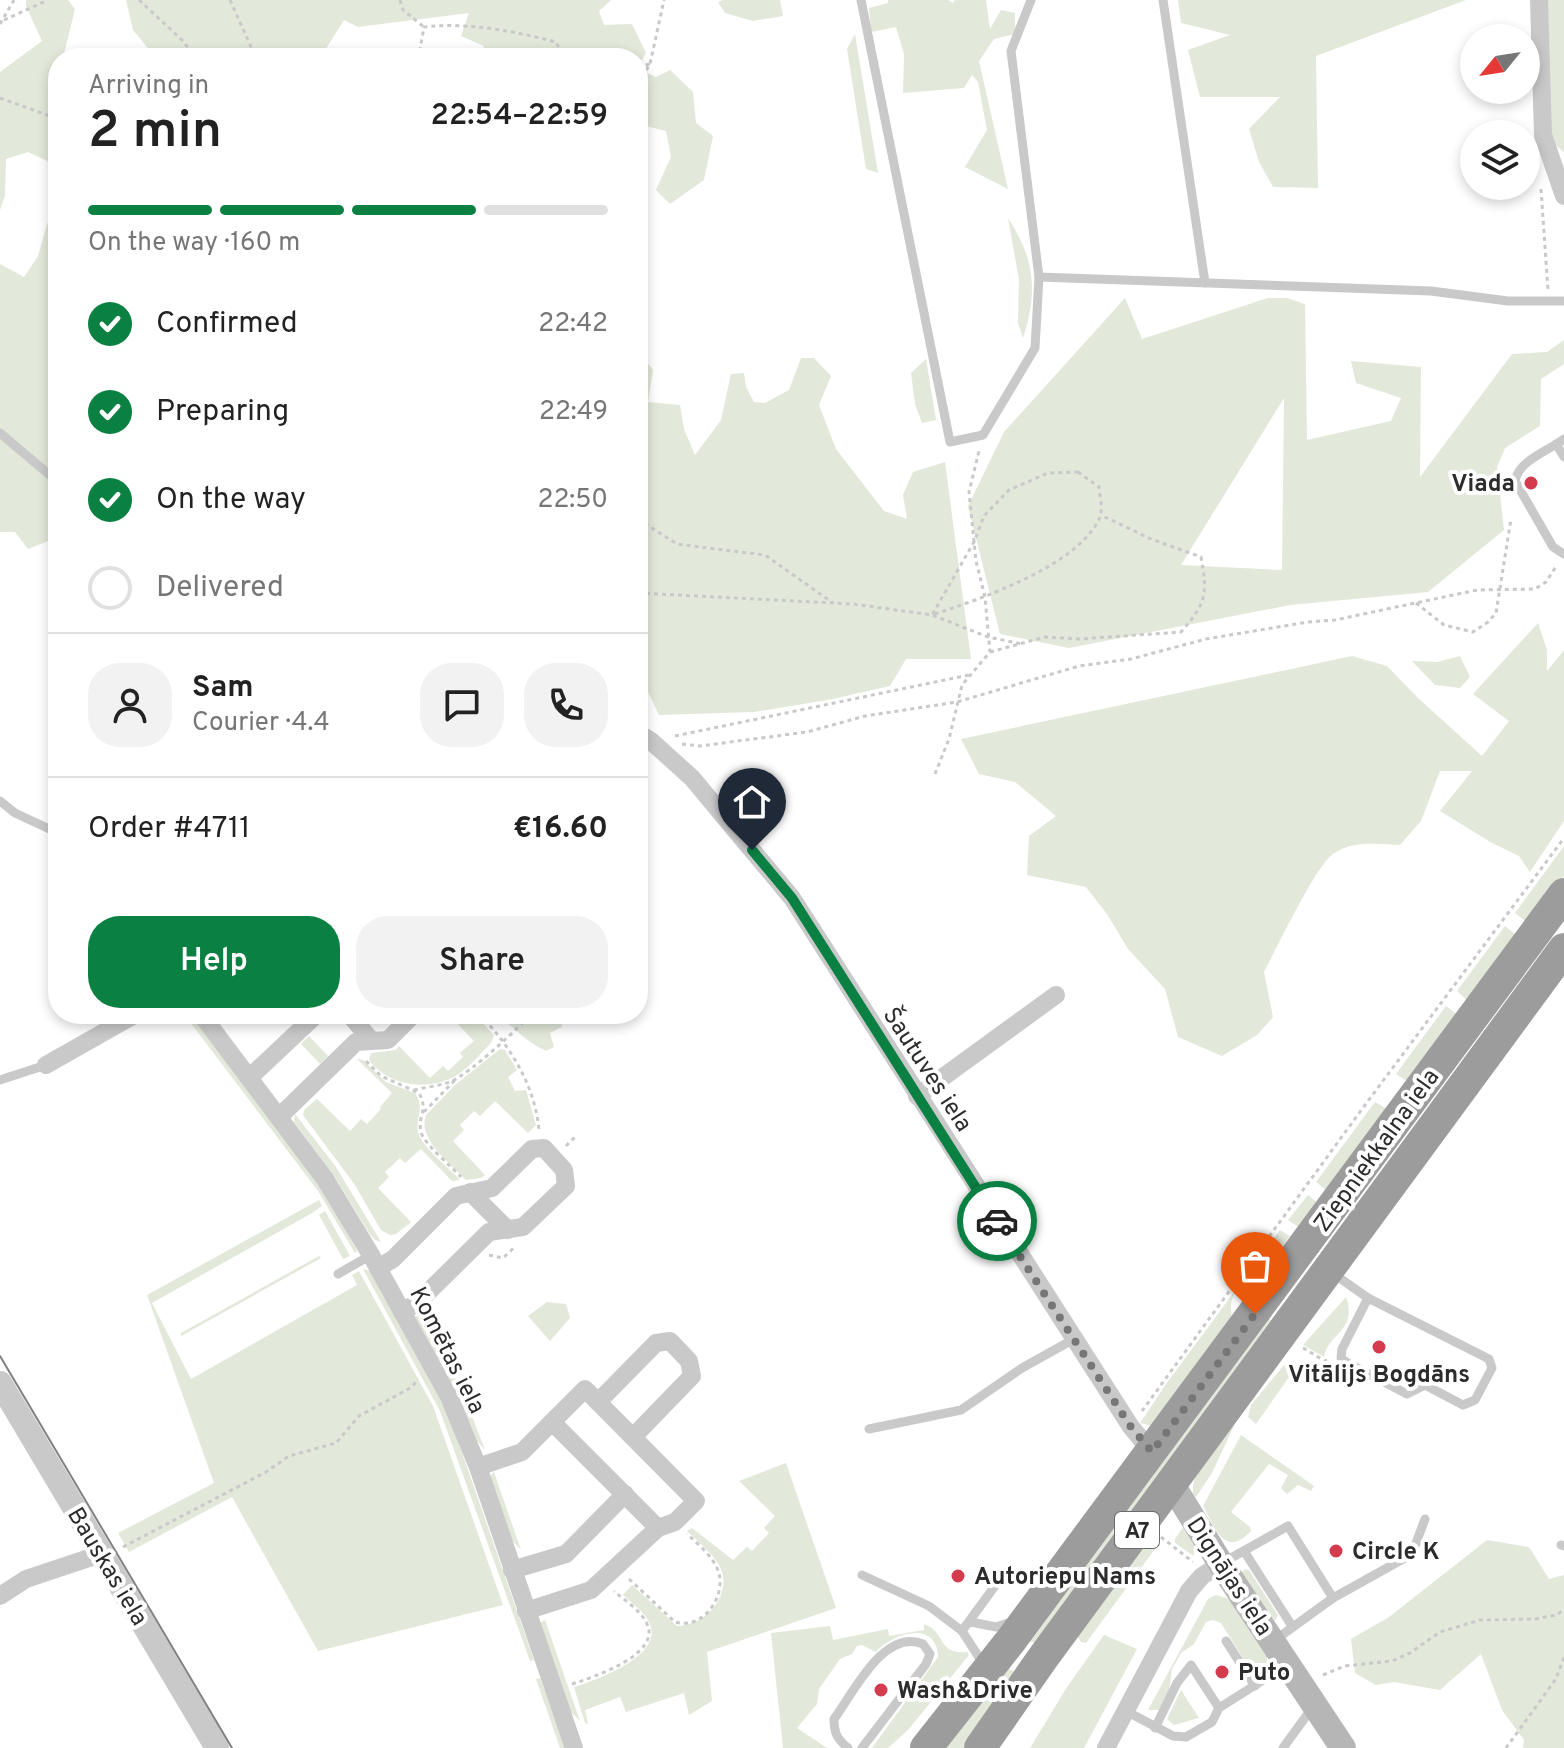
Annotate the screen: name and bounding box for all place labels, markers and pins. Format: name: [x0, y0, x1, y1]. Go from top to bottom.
place label: Viada: [1451, 470, 1515, 500]
marker: Viada: [1522, 474, 1540, 492]
pin: [718, 768, 786, 850]
pin: [1221, 1232, 1289, 1314]
marker: Vitālijs Bogdāns: [1370, 1338, 1388, 1356]
place label: Vitālijs Bogdāns: [1288, 1361, 1470, 1391]
place label: Circle K: [1352, 1538, 1440, 1568]
marker: Circle K: [1327, 1542, 1345, 1560]
place label: Autoriepu Nams: [974, 1563, 1156, 1593]
marker: Autoriepu Nams: [949, 1567, 967, 1585]
place label: Puto: [1238, 1659, 1290, 1689]
marker: Puto: [1213, 1663, 1231, 1681]
place label: Wash&Drive: [897, 1677, 1033, 1707]
marker: Wash&Drive: [872, 1681, 890, 1699]

